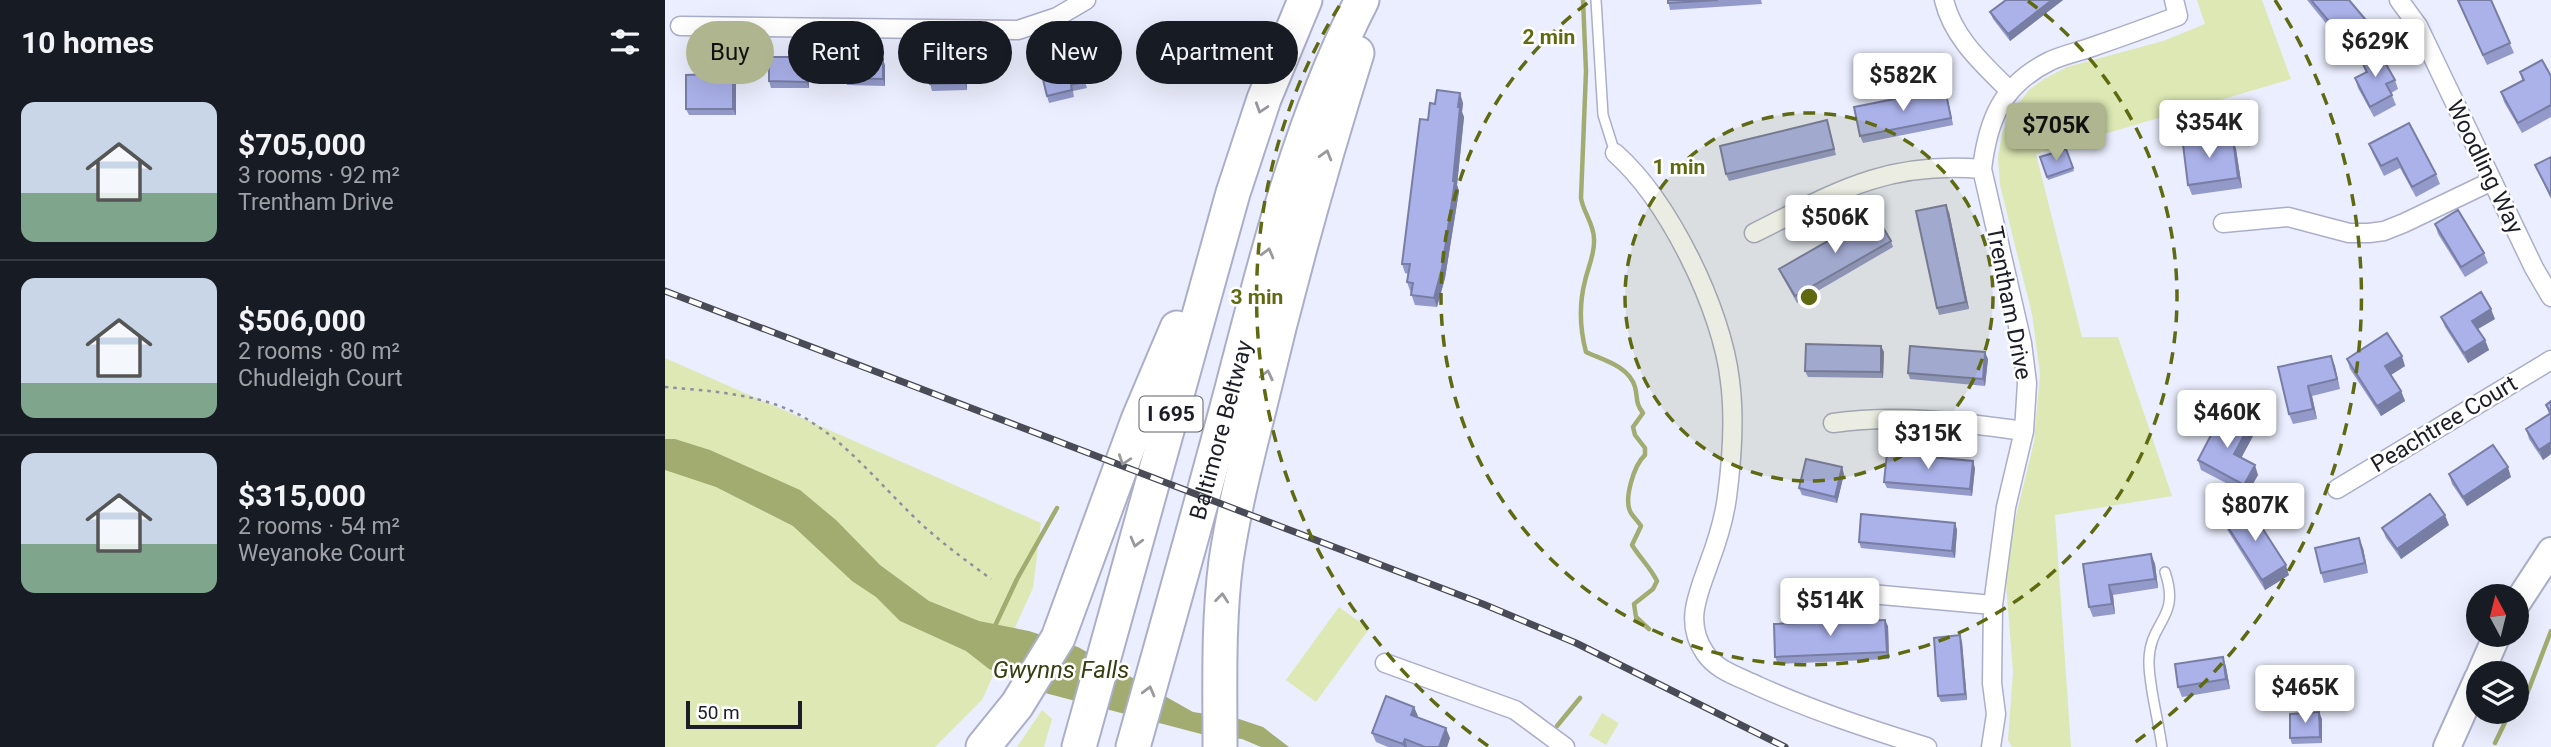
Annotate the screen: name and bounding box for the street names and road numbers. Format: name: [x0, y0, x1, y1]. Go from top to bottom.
street label: Woodling Way: [2441, 96, 2529, 238]
street label: Trentham Drive: [1981, 224, 2037, 382]
street label: Baltimore Beltway: [1184, 337, 1258, 523]
street label: Peachtree Court: [2366, 370, 2522, 478]
road number: I 695: [1140, 396, 1203, 432]

